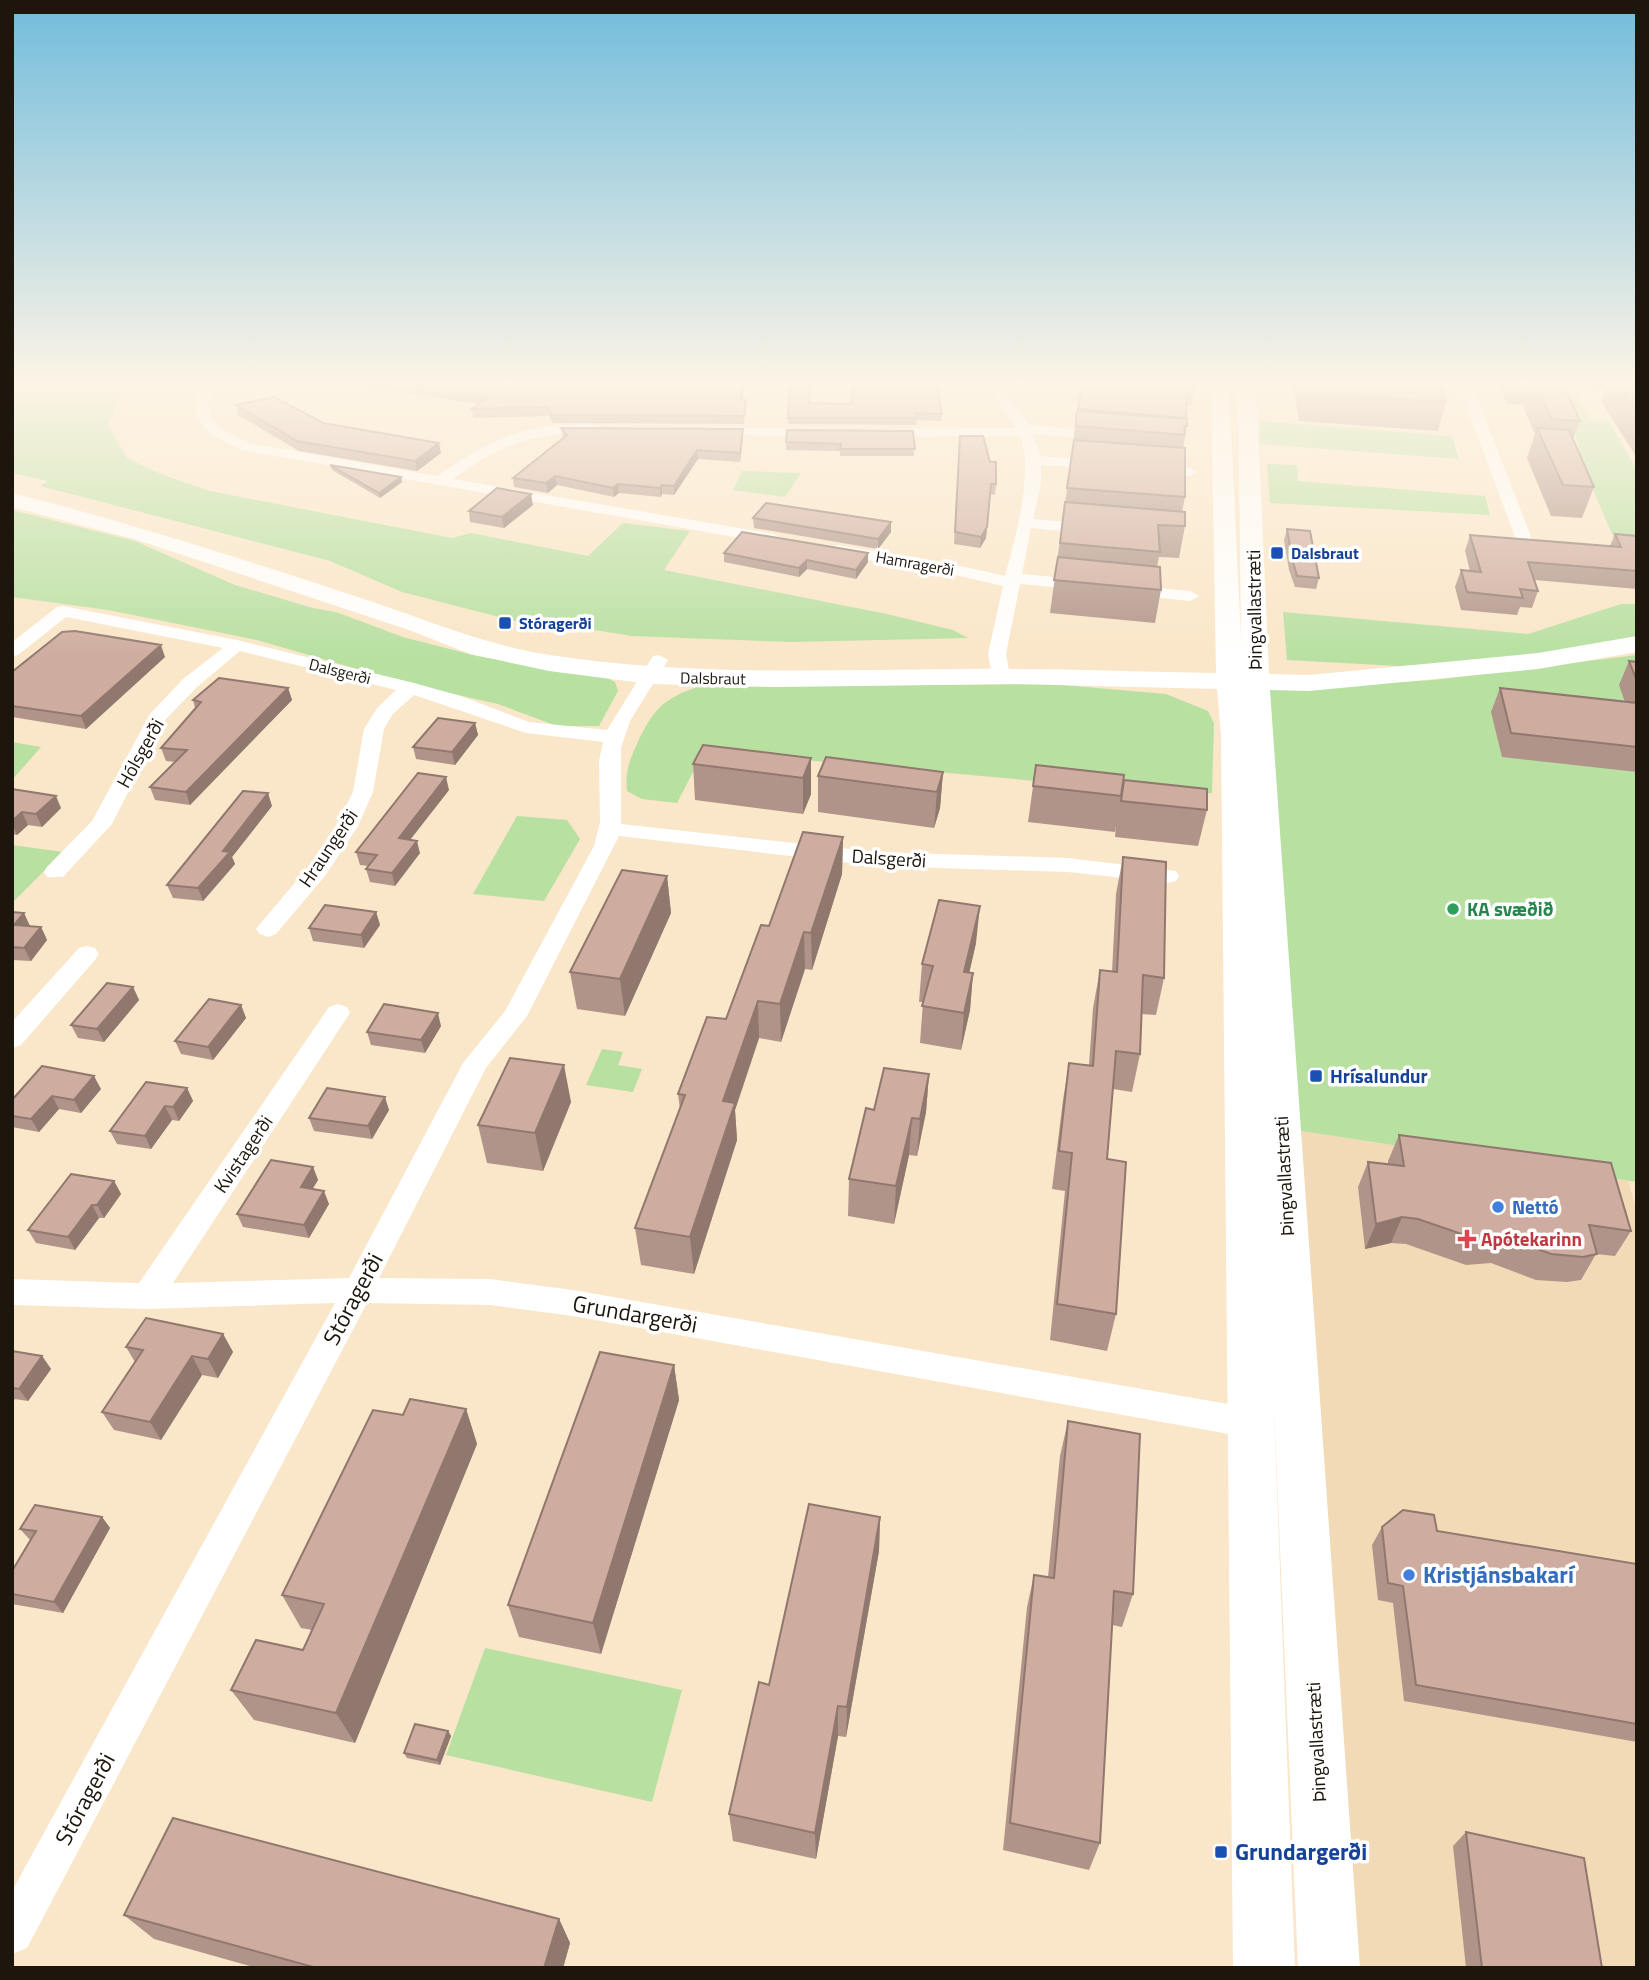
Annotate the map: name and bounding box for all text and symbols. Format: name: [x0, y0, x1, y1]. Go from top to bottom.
place label: Dalsbraut: [1291, 541, 1359, 565]
street label: Hamragerði: [874, 544, 956, 582]
marker: Dalsbraut: [1269, 545, 1285, 561]
street label: Þingvallastræti: [1238, 550, 1269, 670]
place label: Stóragerði: [519, 611, 592, 635]
marker: Stóragerði: [497, 615, 513, 631]
street label: Dalsgerði: [307, 652, 373, 690]
street label: Dalsbraut: [680, 665, 746, 691]
street label: Hólsgerði: [109, 713, 171, 793]
street label: Hraungerði: [291, 803, 364, 893]
street label: Dalsgerði: [851, 840, 927, 875]
place label: KA svæðið: [1467, 894, 1554, 923]
marker: KA svæðið: [1445, 901, 1461, 917]
place label: Hrísalundur: [1330, 1061, 1428, 1090]
marker: Hrísalundur: [1308, 1068, 1324, 1084]
street label: Kvistagerði: [206, 1109, 279, 1198]
street label: Þingvallastræti: [1266, 1115, 1301, 1237]
place label: Nettó: [1512, 1192, 1559, 1221]
marker: Nettó: [1490, 1199, 1506, 1215]
place label: Apótekarinn: [1481, 1224, 1582, 1253]
marker: Apótekarinn: [1459, 1231, 1475, 1247]
street label: Stóragerði: [314, 1246, 392, 1351]
street label: Grundargerði: [570, 1285, 700, 1342]
place label: Kristjánsbakarí: [1423, 1557, 1576, 1592]
marker: Kristjánsbakarí: [1401, 1567, 1417, 1583]
street label: Þingvallastræti: [1298, 1681, 1333, 1803]
street label: Stóragerði: [46, 1746, 124, 1851]
place label: Grundargerði: [1235, 1834, 1367, 1869]
marker: Grundargerði: [1213, 1844, 1229, 1860]

